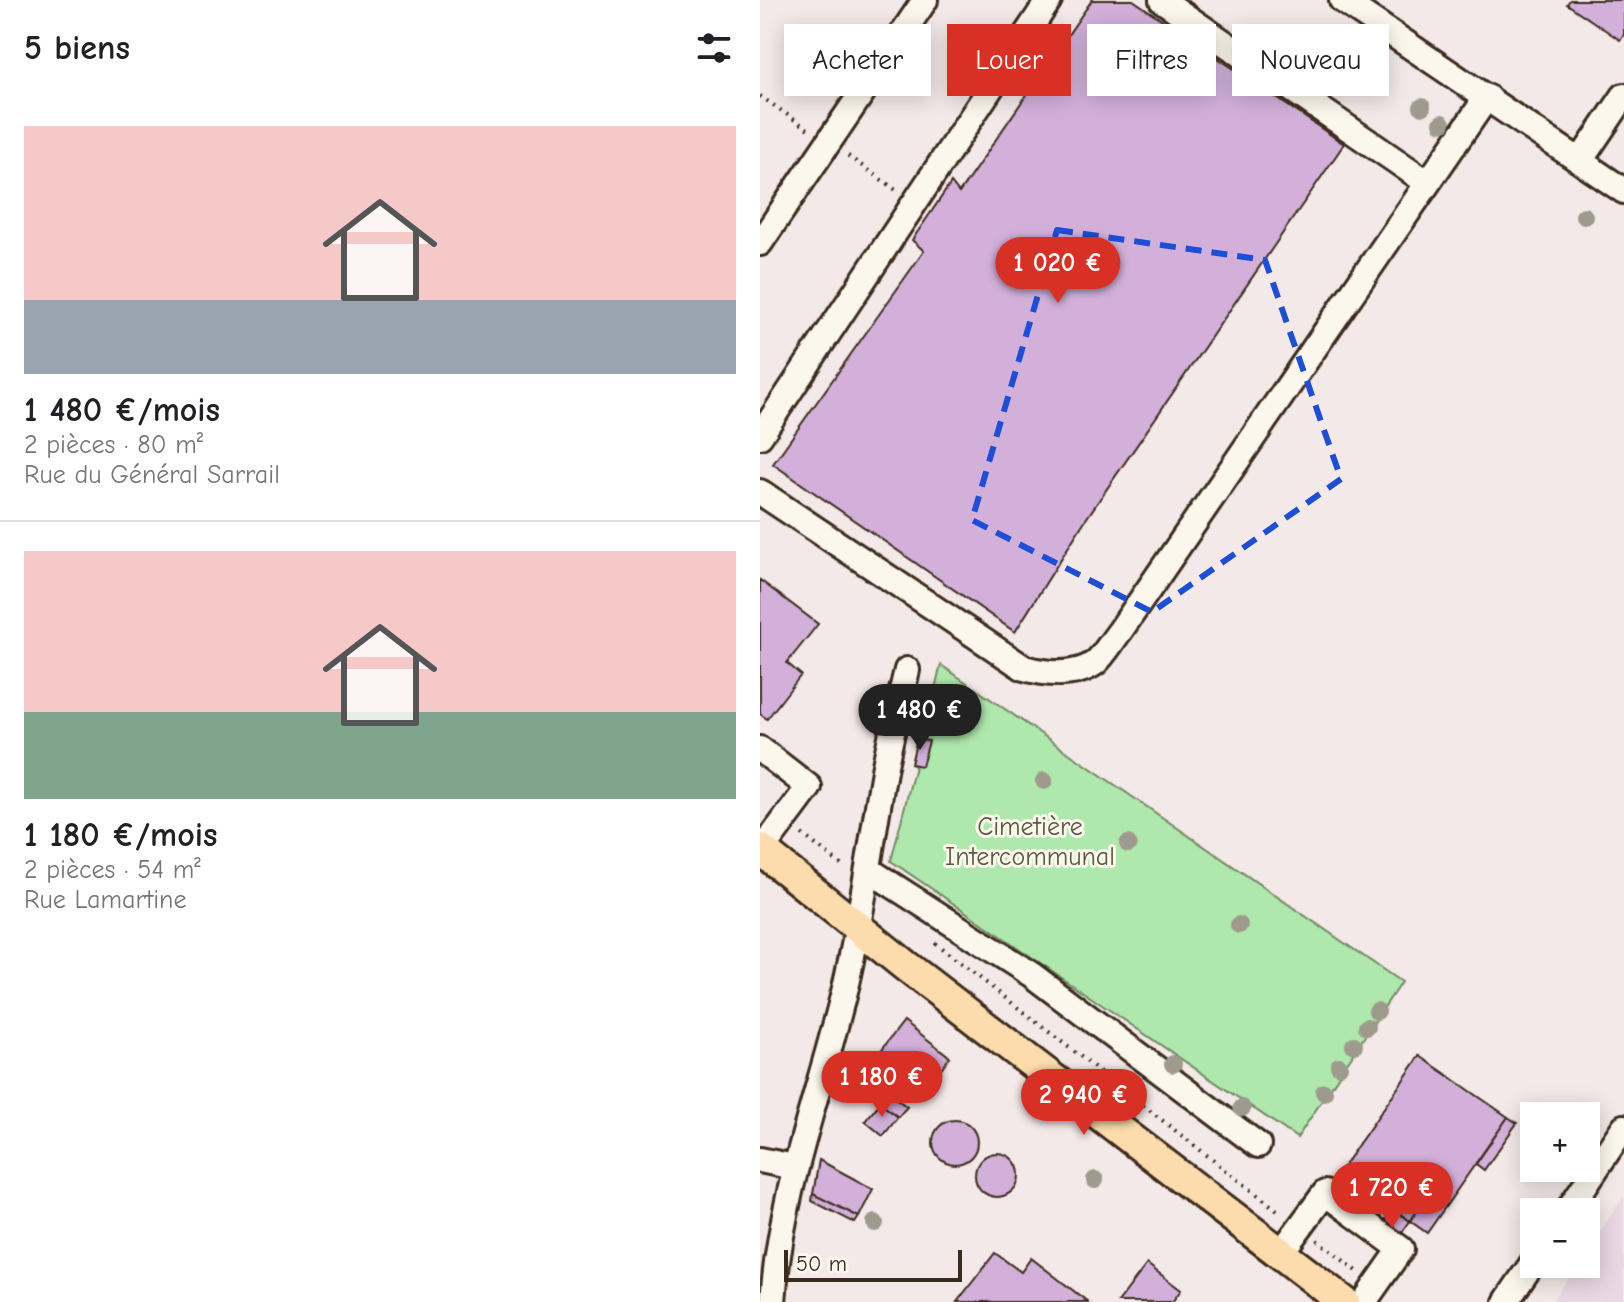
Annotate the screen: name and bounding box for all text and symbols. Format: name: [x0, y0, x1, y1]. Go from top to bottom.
chip: Acheter: [784, 24, 931, 96]
chip: Louer: [947, 24, 1071, 96]
chip: Filtres: [1087, 24, 1216, 96]
chip: Nouveau: [1232, 24, 1389, 96]
icon: filters: [692, 26, 736, 70]
text: 5 biens: [24, 28, 130, 68]
icon: home: [308, 178, 452, 322]
pin: 1 020 €: [984, 237, 1132, 305]
text: 1 020 €: [1013, 248, 1103, 278]
text: 1 480 €/mois: [24, 390, 220, 430]
text: 2 pièces · 80 m²: [24, 430, 203, 460]
text: Rue du Général Sarrail: [24, 460, 280, 490]
icon: home: [308, 603, 452, 747]
pin: 1 480 €: [846, 684, 994, 752]
text: 1 480 €: [876, 695, 964, 725]
park label: Cimetière Intercommunal: [945, 812, 1115, 872]
text: 1 180 €/mois: [24, 815, 217, 855]
text: 2 pièces · 54 m²: [24, 855, 201, 885]
text: Rue Lamartine: [24, 885, 186, 915]
pin: 1 180 €: [808, 1051, 956, 1119]
text: 1 180 €: [839, 1062, 925, 1092]
pin: 2 940 €: [1010, 1069, 1158, 1137]
text: 2 940 €: [1039, 1080, 1129, 1110]
map controls: [1520, 1102, 1600, 1278]
button: +: [1520, 1102, 1600, 1182]
pin: 1 720 €: [1318, 1162, 1466, 1230]
text: 1 720 €: [1349, 1173, 1435, 1203]
button: −: [1520, 1198, 1600, 1278]
scale bar: [784, 1246, 962, 1282]
text: 50 m: [796, 1251, 847, 1277]

